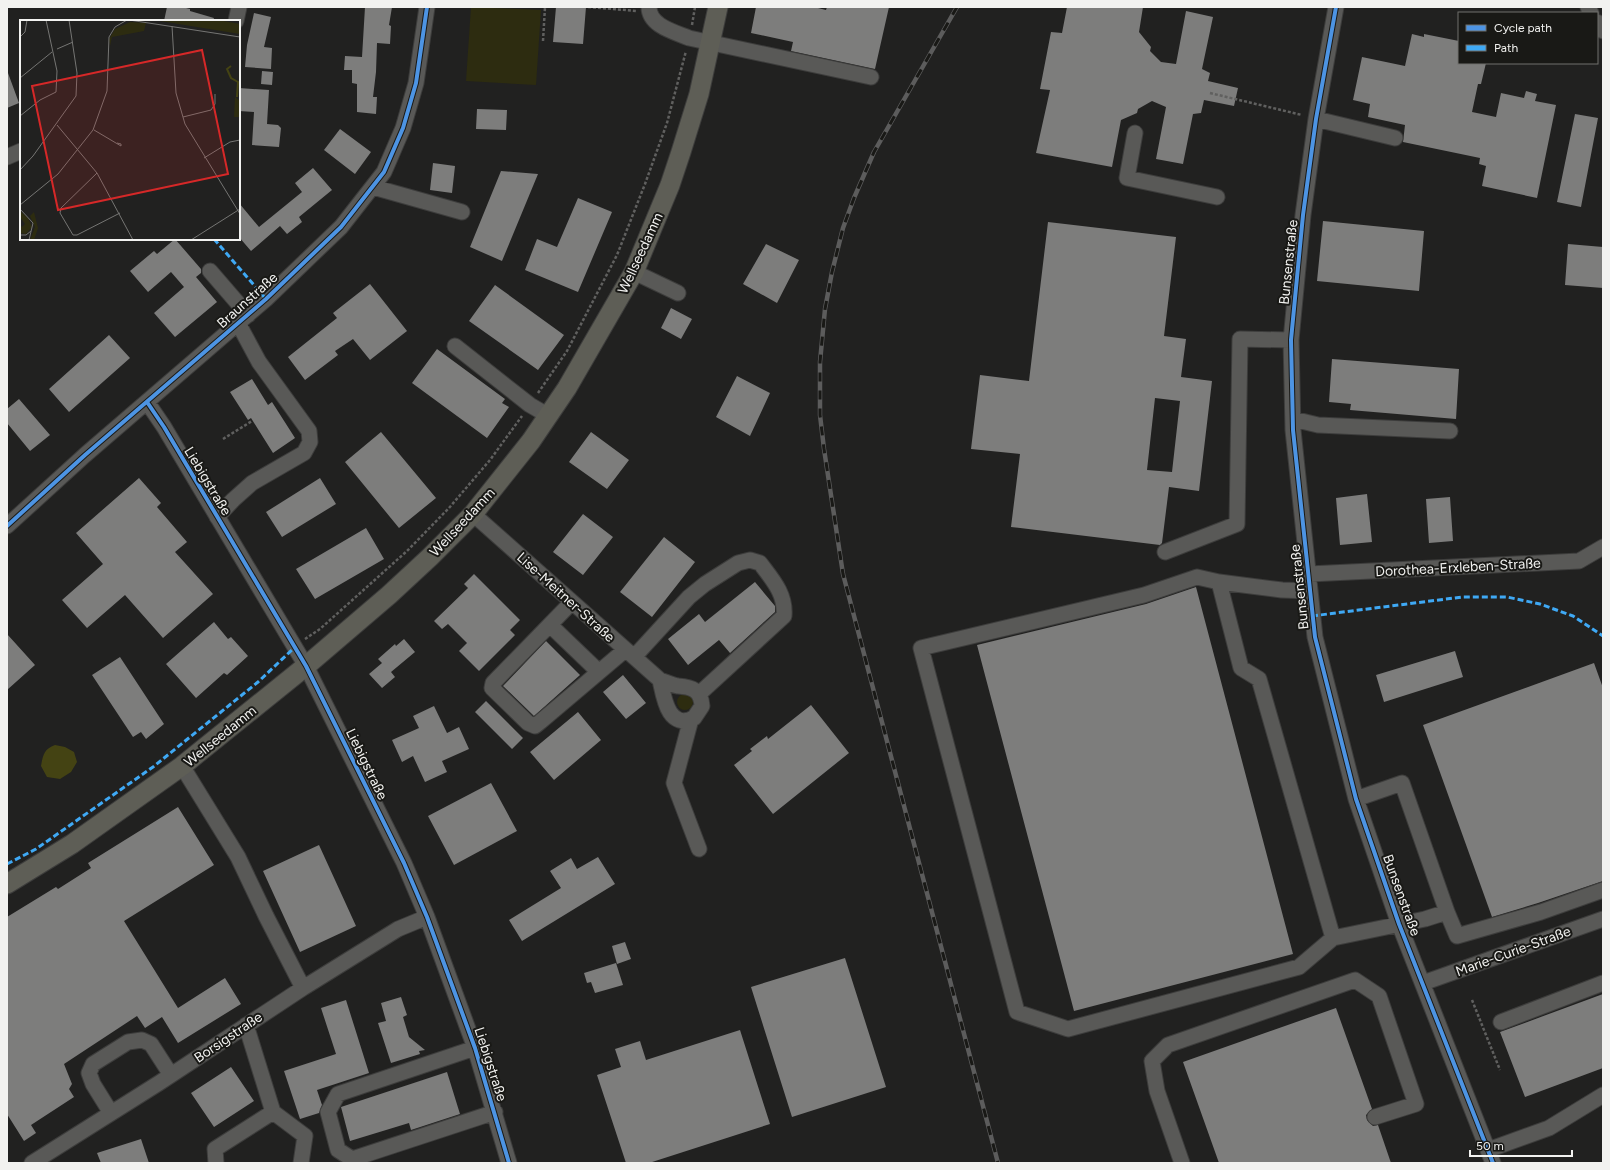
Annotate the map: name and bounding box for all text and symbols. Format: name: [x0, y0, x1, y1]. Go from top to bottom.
legend: [1458, 12, 1598, 64]
inset map: [20, 20, 240, 240]
text: Cycle path: [1494, 21, 1552, 35]
text: Path: [1494, 41, 1518, 55]
street label: Wellseedamm: [614, 210, 667, 297]
street label: Bunsenstraße: [1276, 218, 1301, 305]
street label: Braunstraße: [214, 269, 281, 332]
street label: Liebigstraße: [180, 444, 235, 519]
street label: Wellseedamm: [426, 484, 499, 560]
street label: Bunsenstraße: [1287, 543, 1312, 630]
street label: Lise-Meitner-Straße: [513, 549, 618, 646]
street label: Dorothea-Erxleben-Straße: [1375, 555, 1541, 580]
street label: Wellseedamm: [181, 702, 260, 771]
street label: Liebigstraße: [342, 726, 391, 803]
street label: Bunsenstraße: [1379, 852, 1424, 939]
street label: Marie-Curie-Straße: [1453, 923, 1573, 980]
street label: Borsigstraße: [191, 1008, 266, 1066]
street label: Liebigstraße: [471, 1025, 511, 1104]
scale bar: [1470, 1132, 1572, 1158]
text: 50 m: [1476, 1139, 1504, 1153]

